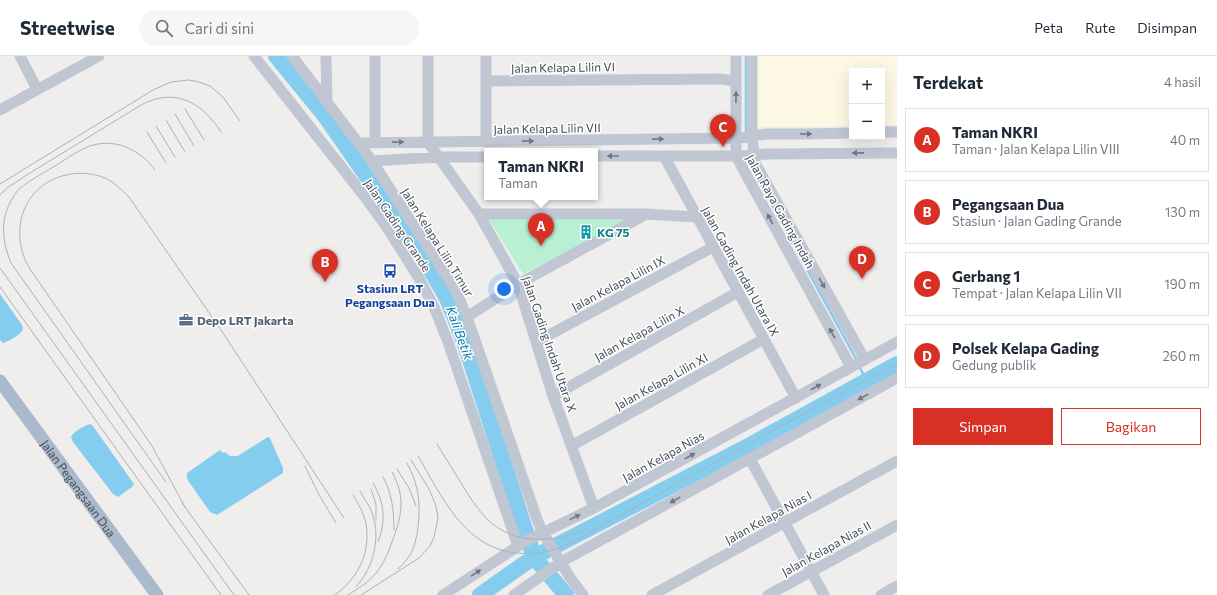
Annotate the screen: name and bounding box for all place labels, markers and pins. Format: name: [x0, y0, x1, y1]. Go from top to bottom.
pin: C: [710, 114, 736, 147]
pin: A: [528, 213, 554, 246]
building icon: KG 75: [578, 224, 594, 240]
place label: KG 75: [597, 225, 629, 239]
pin: D: [849, 246, 875, 279]
pin: B: [312, 249, 338, 282]
bus stop icon: Stasiun LRT Pegangsaan Dua: [382, 263, 398, 279]
place label: Stasiun LRT Pegangsaan Dua: [345, 281, 435, 309]
office icon: Depo LRT Jakarta: [178, 312, 194, 328]
place label: Depo LRT Jakarta: [197, 313, 293, 328]

